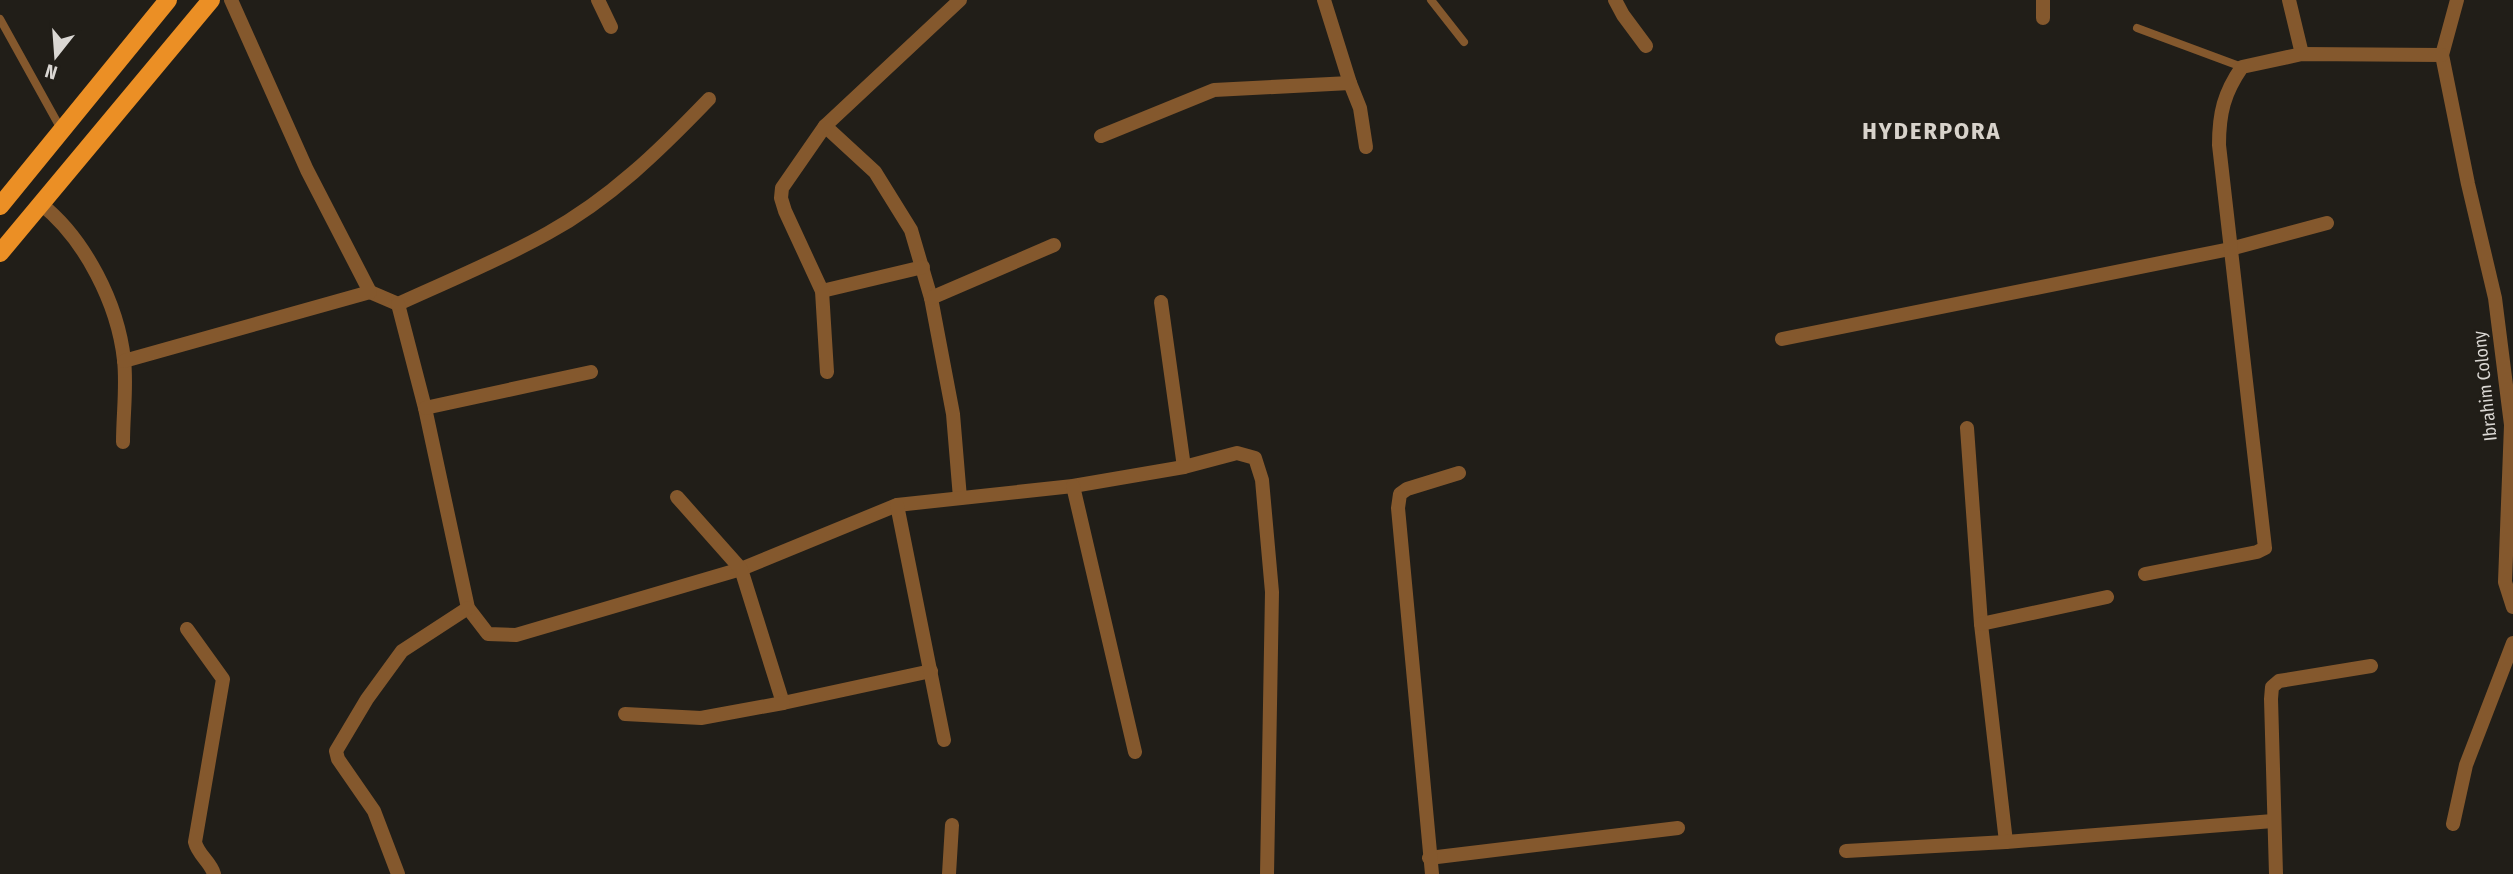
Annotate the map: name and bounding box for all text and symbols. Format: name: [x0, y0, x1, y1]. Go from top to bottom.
north arrow: [21, 21, 91, 91]
text: N: [42, 59, 60, 84]
district label: HYDERPORA: [1862, 117, 2002, 145]
street label: Ibrahim Colony: [2468, 330, 2502, 442]

